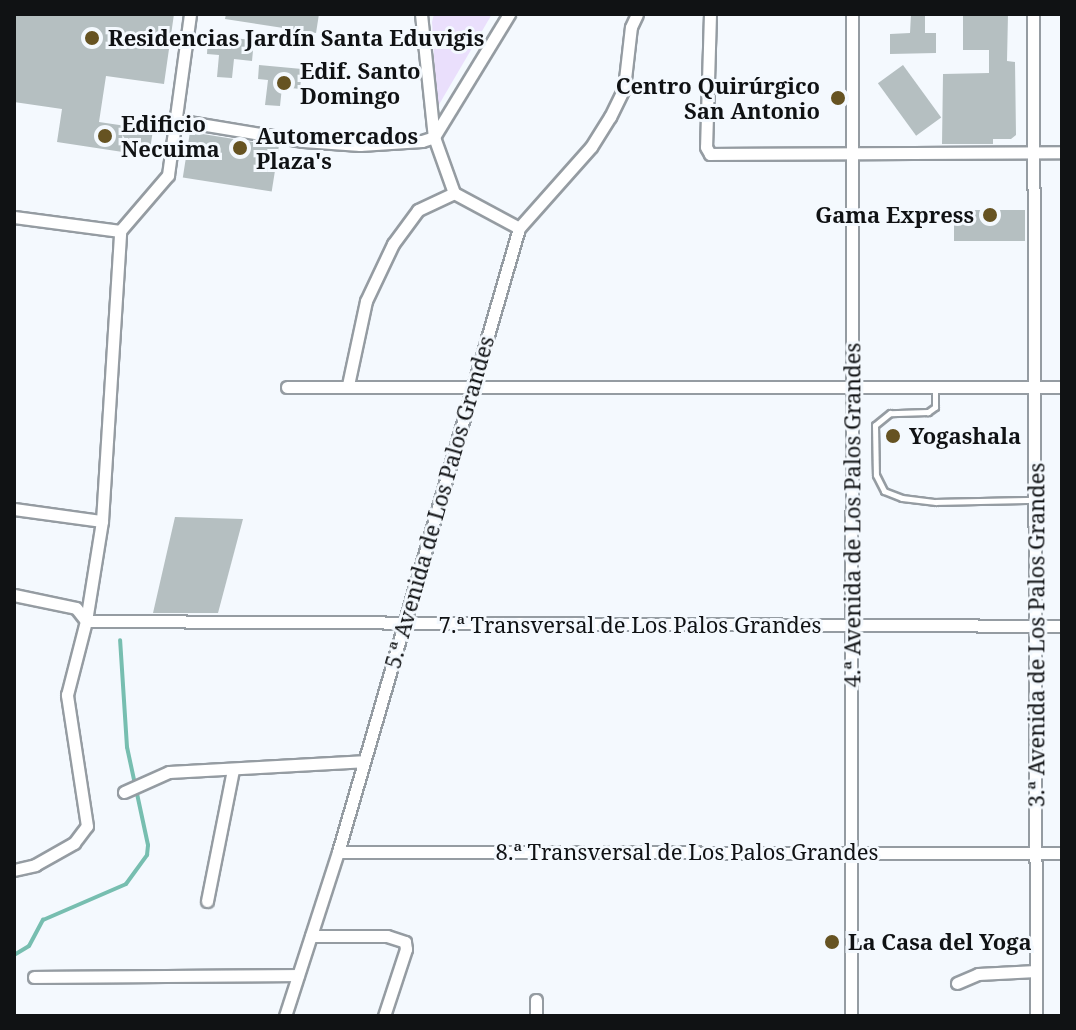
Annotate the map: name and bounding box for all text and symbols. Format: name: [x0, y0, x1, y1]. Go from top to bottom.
place label: Residencias Jardín Santa Eduvigis: [108, 25, 484, 51]
marker: Residencias Jardín Santa Eduvigis: [83, 29, 101, 47]
place label: Edif. Santo Domingo: [300, 57, 421, 108]
place label: Centro Quirúrgico San Antonio: [616, 72, 820, 124]
marker: Edif. Santo Domingo: [275, 74, 293, 92]
marker: Centro Quirúrgico San Antonio: [827, 87, 849, 109]
place label: Edificio Necuima: [121, 110, 220, 162]
place label: Automercados Plaza's: [256, 122, 418, 174]
marker: Edificio Necuima: [96, 127, 114, 145]
marker: Automercados Plaza's: [231, 139, 249, 157]
place label: Gama Express: [815, 202, 974, 228]
marker: Gama Express: [981, 206, 999, 224]
street label: 5.ª Avenida de Los Palos Grandes: [379, 333, 499, 671]
street label: 4.ª Avenida de Los Palos Grandes: [839, 343, 865, 687]
place label: Yogashala: [909, 423, 1021, 449]
marker: Yogashala: [884, 427, 902, 445]
street label: 3.ª Avenida de Los Palos Grandes: [1023, 463, 1049, 807]
street label: 7.ª Transversal de Los Palos Grandes: [439, 612, 821, 638]
street label: 8.ª Transversal de Los Palos Grandes: [496, 839, 878, 865]
place label: La Casa del Yoga: [848, 929, 1032, 955]
marker: La Casa del Yoga: [823, 933, 841, 951]

